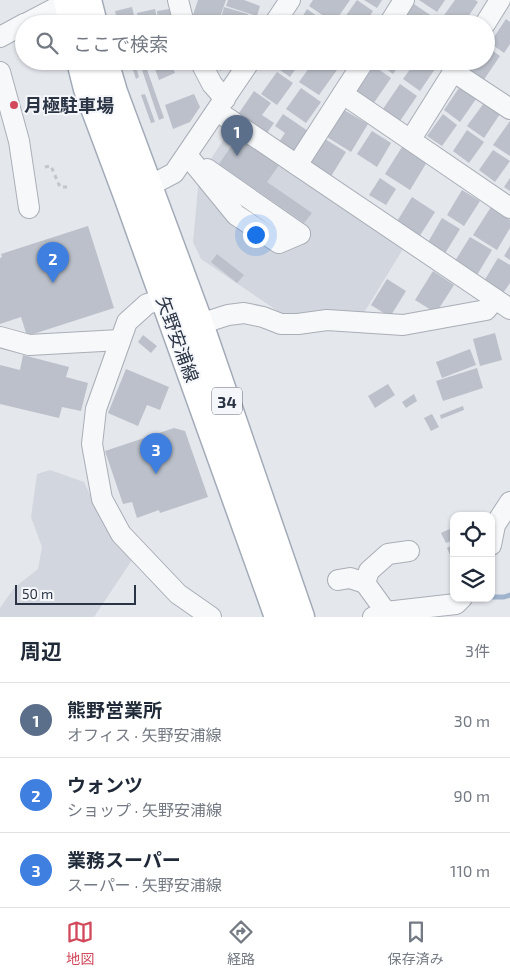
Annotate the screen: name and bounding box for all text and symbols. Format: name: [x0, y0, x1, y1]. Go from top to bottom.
search box: [15, 15, 495, 70]
icon: search: [33, 29, 61, 57]
text: ここで検索: [73, 32, 168, 55]
place label: 月極駐車場: [24, 94, 114, 116]
marker: 月極駐車場: [8, 99, 20, 111]
pin: 1: [221, 115, 253, 156]
your location: [243, 222, 269, 248]
pin: 2: [37, 242, 69, 283]
street label: 矢野安浦線: [152, 293, 204, 385]
road number: 34: [212, 388, 242, 414]
pin: 3: [140, 433, 172, 474]
map controls: [450, 512, 495, 602]
button: locate: [450, 512, 495, 557]
button: layers: [450, 557, 495, 602]
scale bar: [15, 582, 136, 605]
text: 50 m: [22, 585, 53, 602]
text: 周辺: [20, 638, 62, 663]
text: 3件: [465, 641, 490, 660]
text: 熊野営業所: [67, 698, 162, 721]
text: 1: [33, 711, 39, 730]
text: 30 m: [454, 711, 490, 730]
text: オフィス · 矢野安浦線: [67, 725, 222, 744]
text: ウォンツ: [67, 773, 143, 796]
text: 2: [31, 786, 41, 805]
text: 90 m: [454, 786, 490, 805]
text: ショップ · 矢野安浦線: [67, 800, 222, 819]
text: 業務スーパー: [67, 848, 181, 871]
text: 3: [31, 861, 41, 880]
text: 110 m: [450, 861, 490, 880]
text: スーパー · 矢野安浦線: [67, 875, 222, 894]
tab: 地図: [66, 918, 94, 968]
tab: 経路: [227, 918, 255, 968]
tab: 保存済み: [388, 918, 444, 968]

